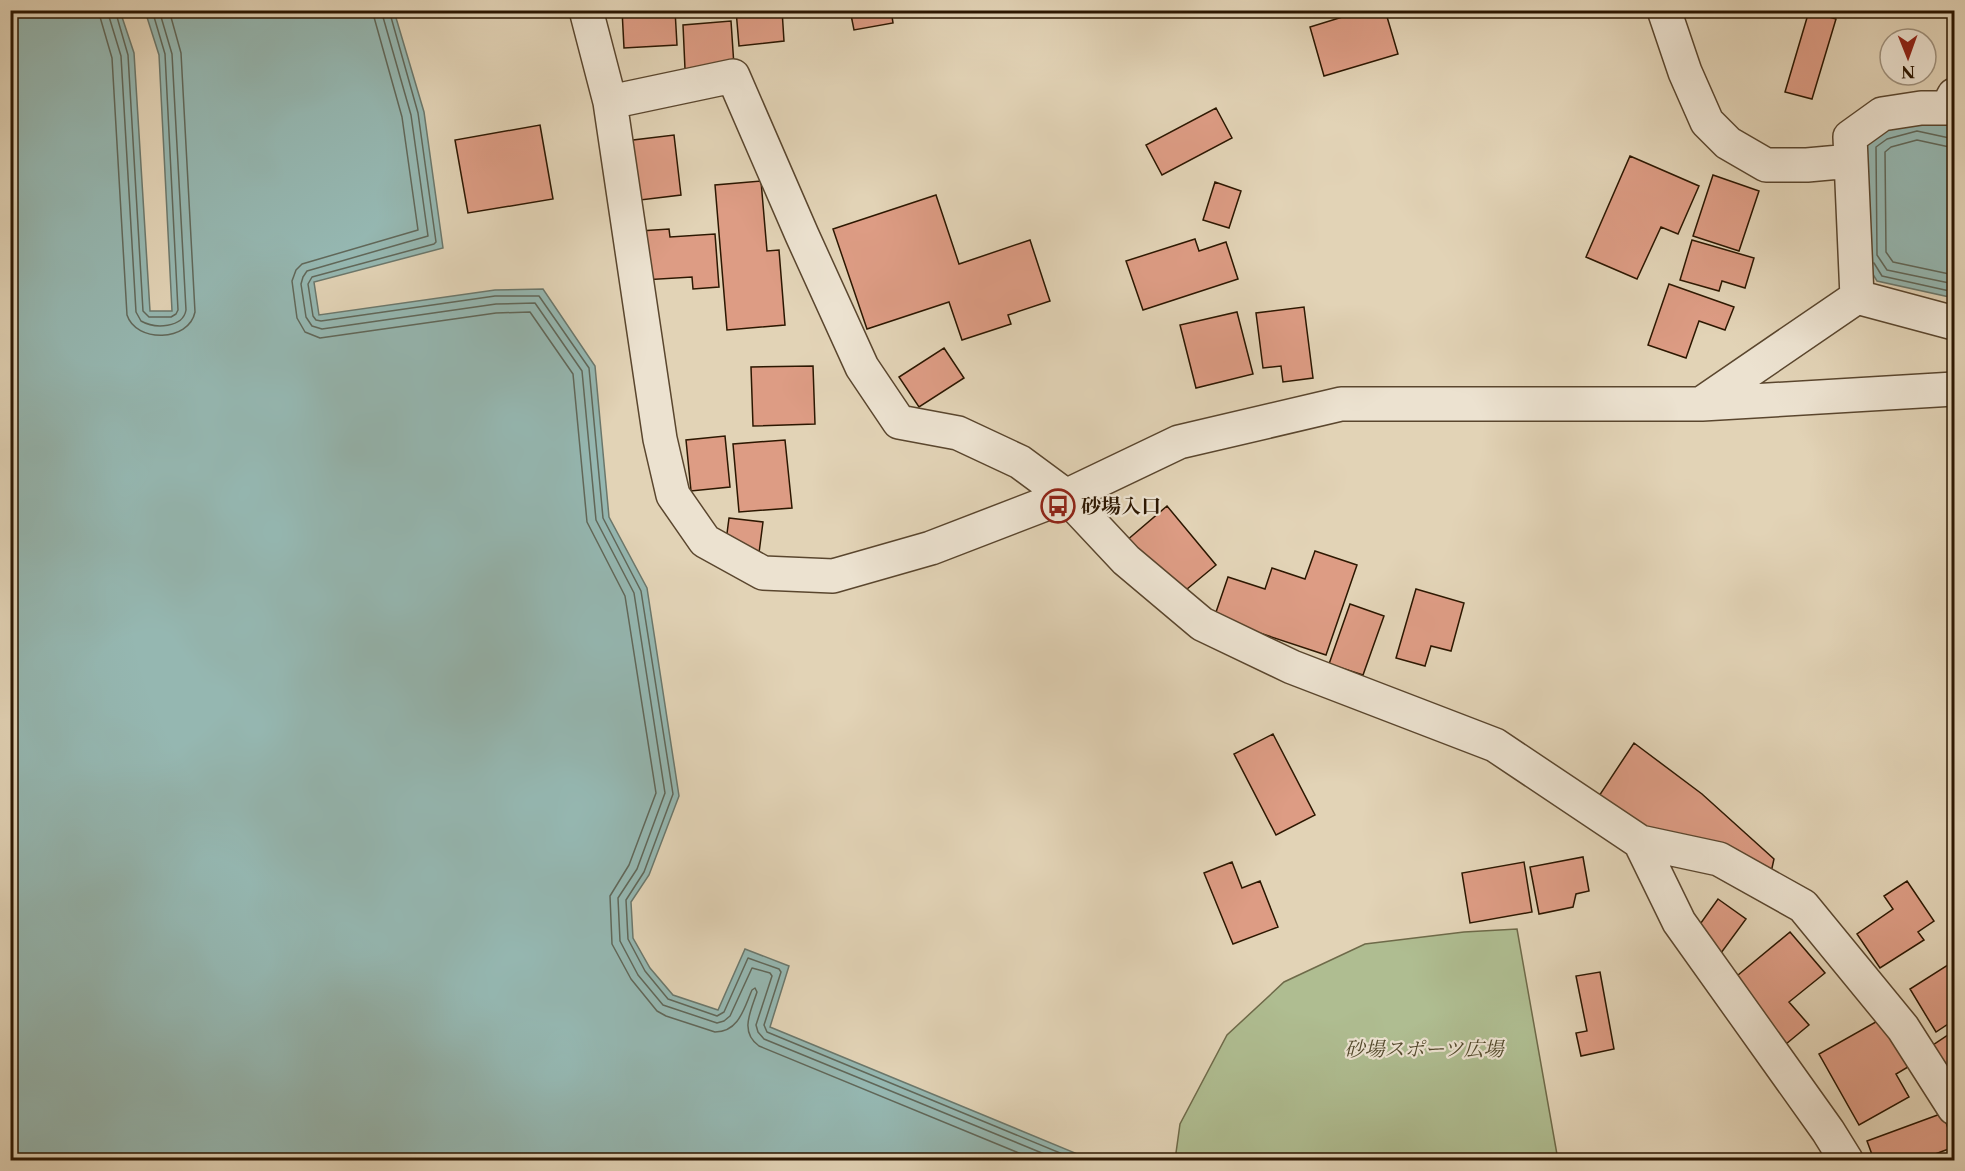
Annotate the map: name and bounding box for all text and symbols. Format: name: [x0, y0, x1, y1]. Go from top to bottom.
north arrow: [1878, 27, 1938, 87]
text: N: [1901, 62, 1915, 82]
bus stop icon: 砂場入口: [1040, 488, 1076, 524]
place label: 砂場入口: [1081, 494, 1161, 518]
park label: 砂場スポーツ広場: [1344, 1037, 1506, 1061]

